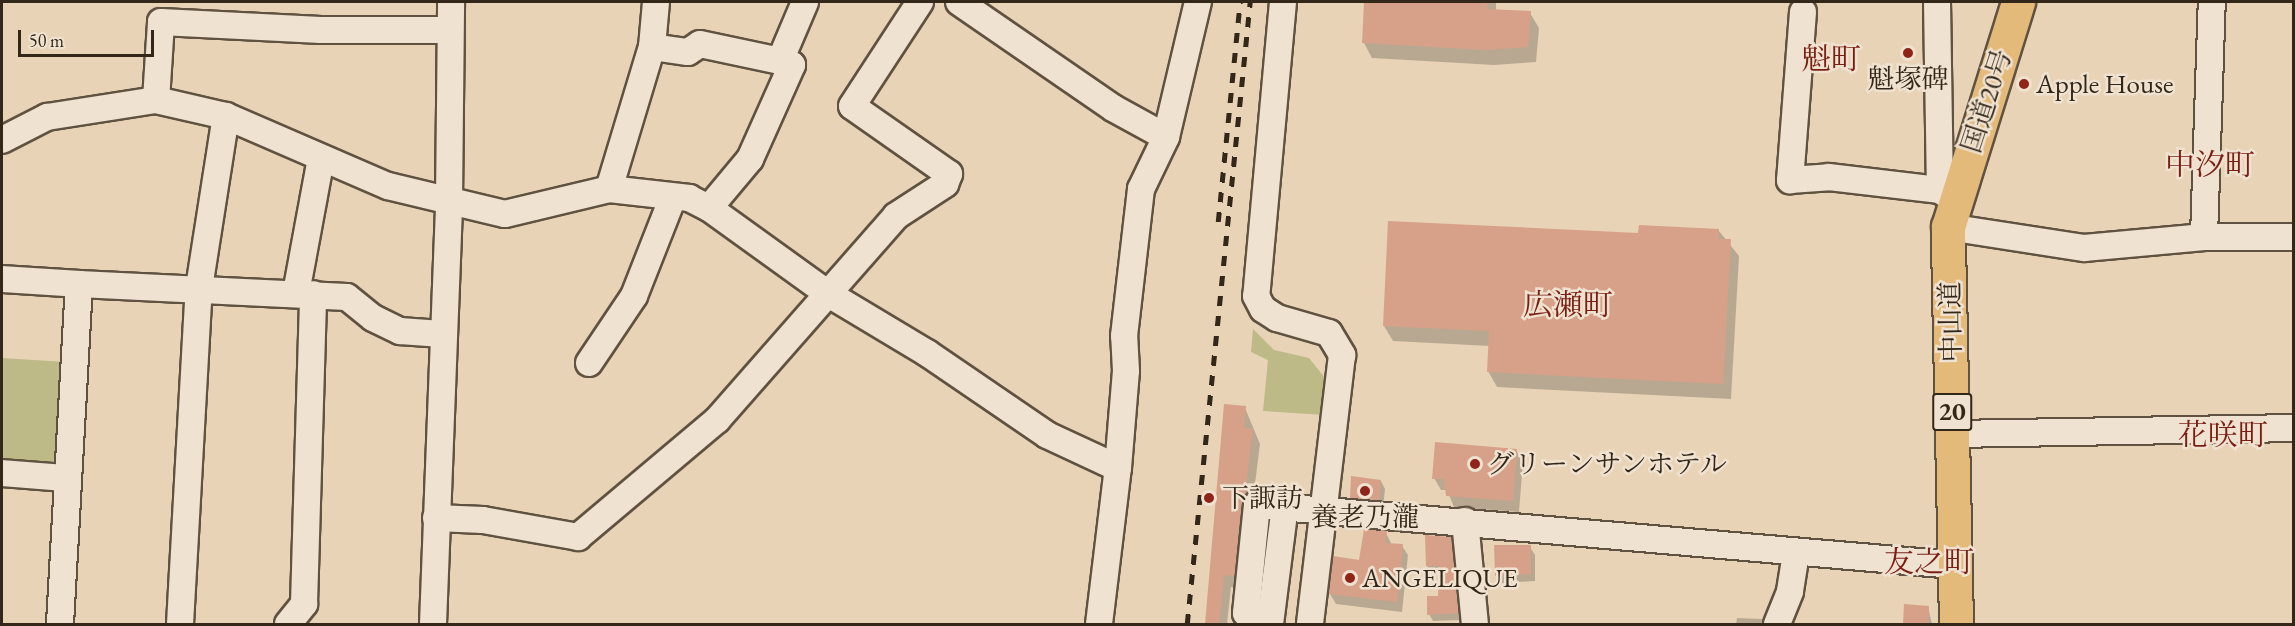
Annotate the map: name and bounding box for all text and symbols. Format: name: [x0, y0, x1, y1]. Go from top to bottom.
scale bar: [21, 18, 158, 56]
text: 50 m: [29, 29, 64, 52]
district label: 魁町: [1801, 41, 1861, 77]
street label: 国道20号: [1954, 45, 2018, 157]
marker: 魁塚碑: [1901, 46, 1915, 60]
place label: 魁塚碑: [1868, 63, 1948, 95]
place label: Apple House: [2036, 68, 2173, 100]
marker: Apple House: [2017, 77, 2031, 91]
district label: 中汐町: [2165, 147, 2255, 183]
street label: 中山道: [1933, 281, 1967, 363]
district label: 広瀬町: [1523, 287, 1613, 323]
road number: 20: [1931, 389, 1973, 435]
district label: 花咲町: [2178, 417, 2268, 453]
place label: グリーンサンホテル: [1487, 448, 1730, 480]
marker: グリーンサンホテル: [1468, 457, 1482, 471]
place label: 下諏訪: [1222, 482, 1303, 514]
marker: 養老乃瀧: [1358, 484, 1372, 498]
marker: 下諏訪: [1200, 489, 1218, 507]
place label: 養老乃瀧: [1311, 501, 1419, 533]
district label: 友之町: [1884, 544, 1974, 580]
place label: ANGELIQUE: [1362, 562, 1518, 594]
marker: ANGELIQUE: [1343, 571, 1357, 585]

